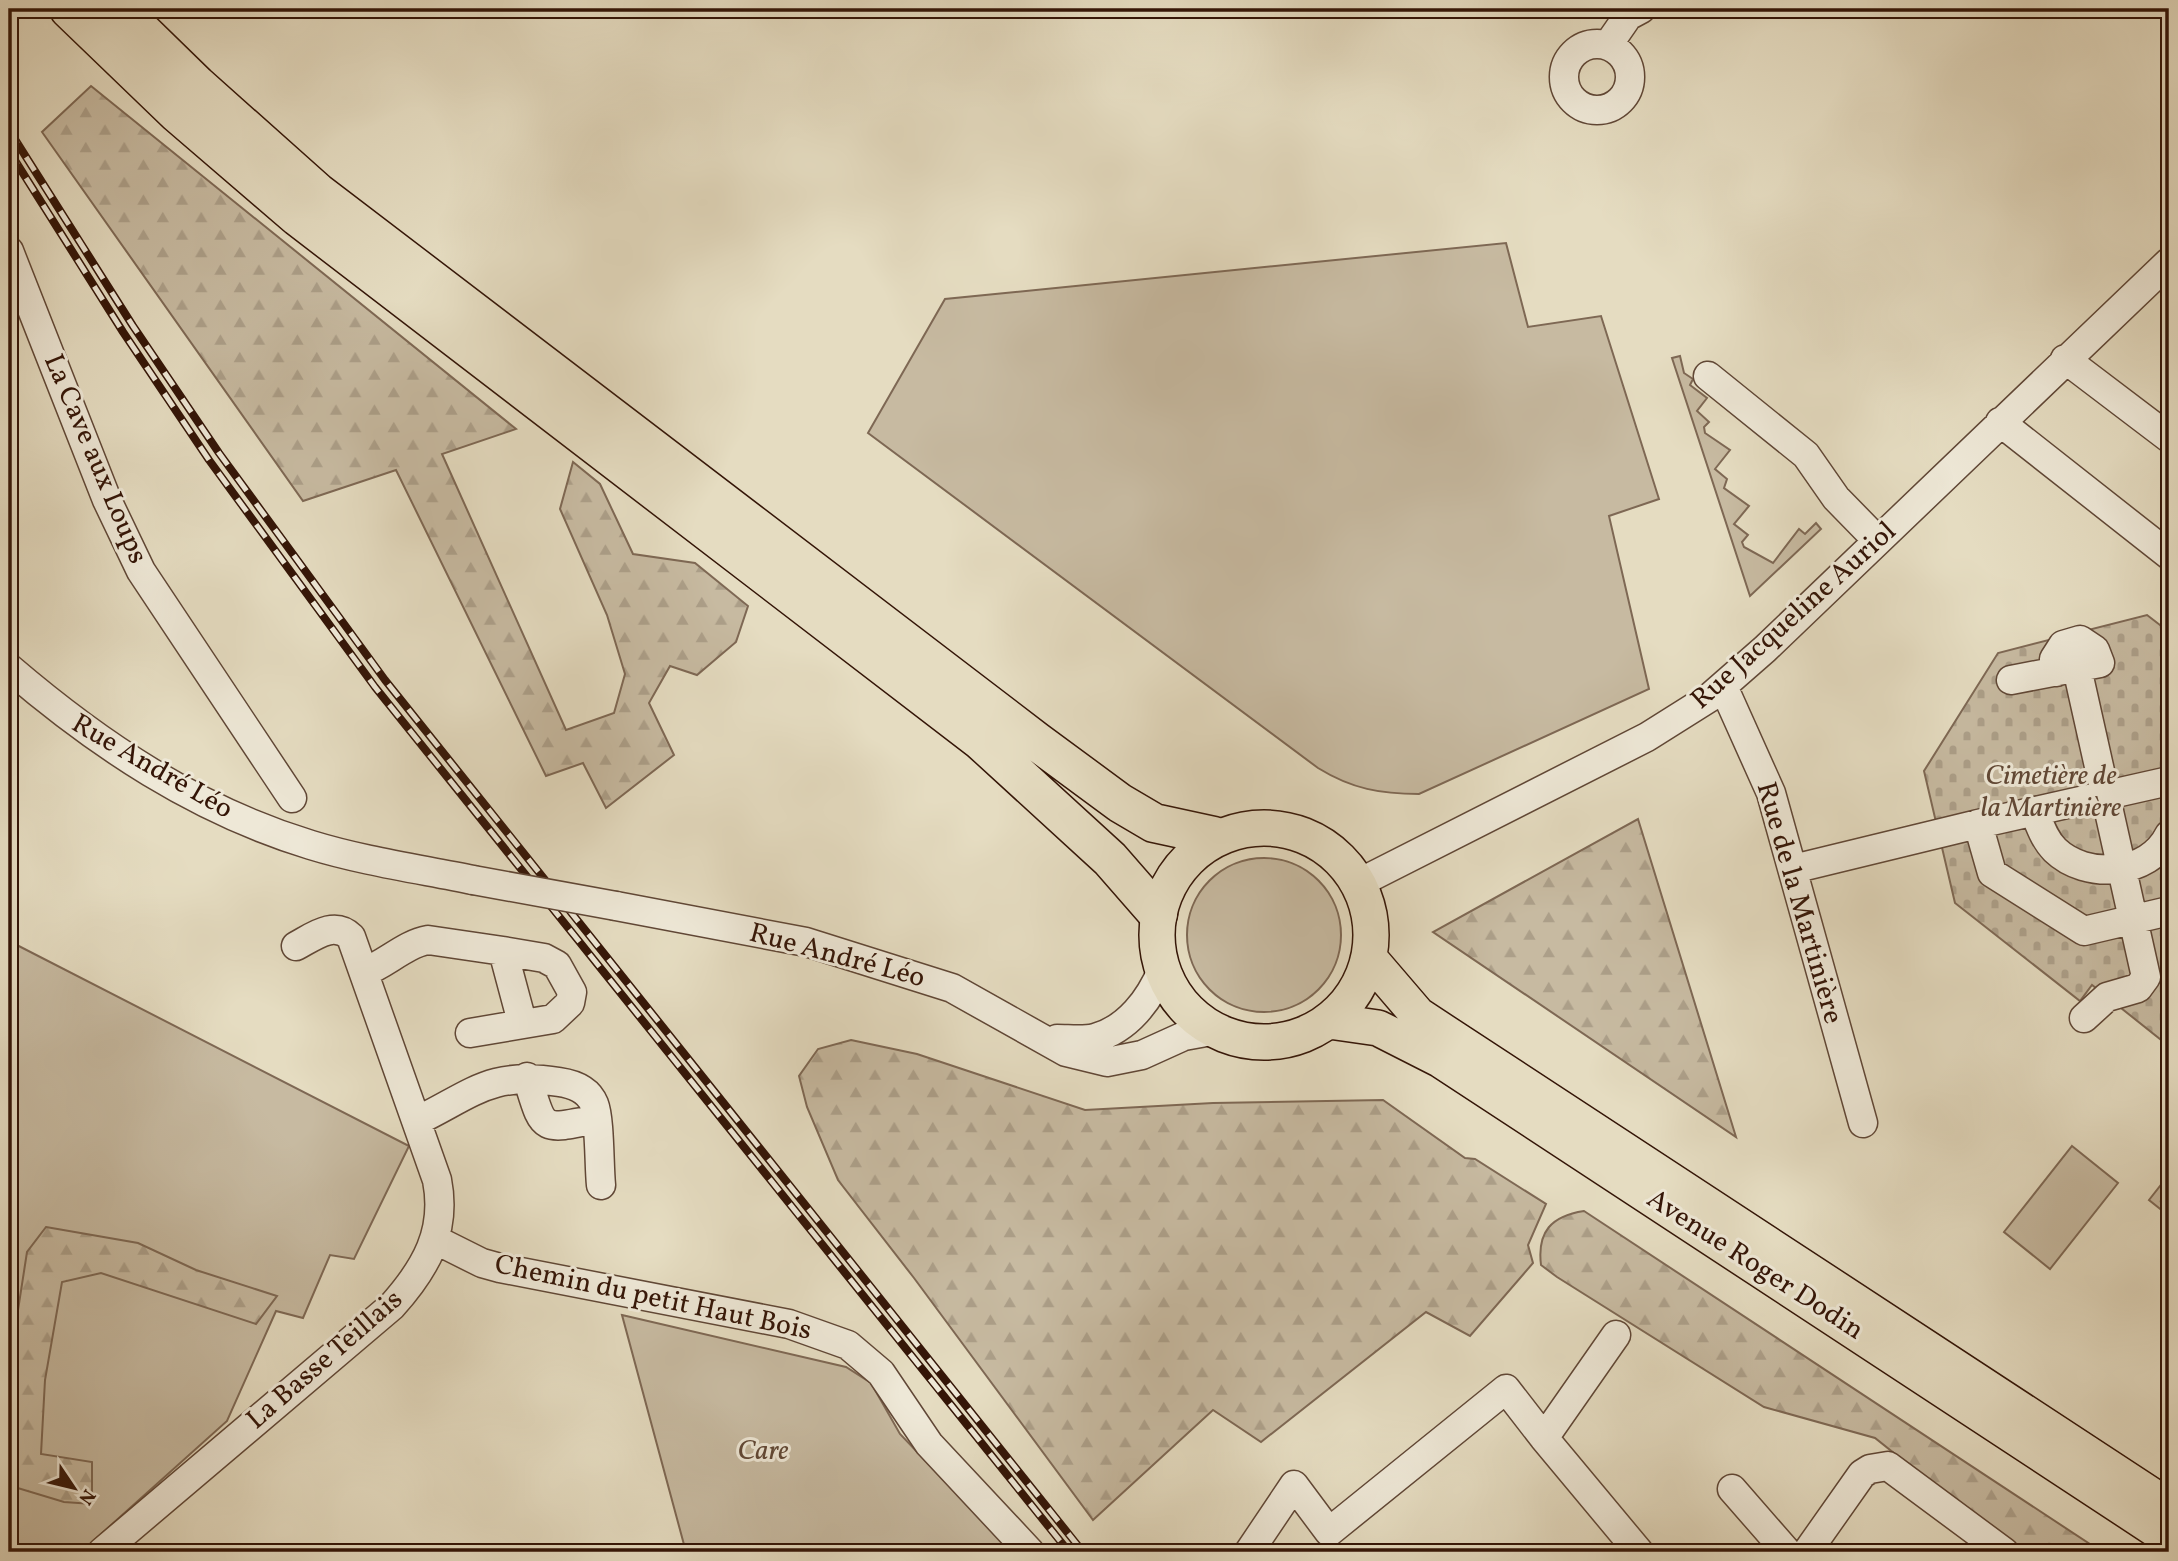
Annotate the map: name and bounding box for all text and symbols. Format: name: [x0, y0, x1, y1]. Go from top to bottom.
street label: La Cave aux Loups: [33, 348, 157, 570]
street label: Rue Jacqueline Auriol: [1683, 513, 1905, 719]
street label: Rue André Léo: [64, 705, 240, 829]
park label: Cimetière de la Martinière: [1981, 757, 2121, 828]
street label: Rue de la Martinière: [1746, 778, 1852, 1028]
street label: Rue André Léo: [745, 914, 929, 998]
street label: Avenue Roger Dodin: [1639, 1180, 1871, 1350]
street label: Chemin du petit Haut Bois: [491, 1245, 815, 1351]
street label: La Basse Teillais: [238, 1281, 412, 1439]
park label: Care: [738, 1432, 788, 1471]
north arrow: [38, 1452, 108, 1522]
text: N: [72, 1483, 101, 1510]

